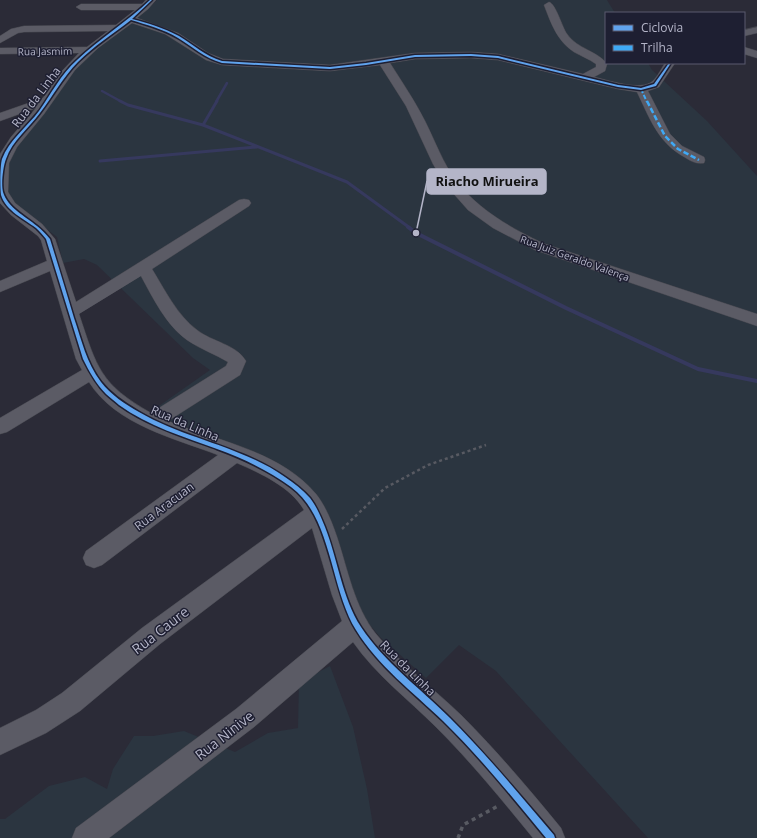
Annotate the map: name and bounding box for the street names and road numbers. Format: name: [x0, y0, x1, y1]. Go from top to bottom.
street label: Rua Jasmim: [18, 44, 72, 58]
street label: Rua da Linha: [7, 63, 65, 131]
street label: Rua Juiz Geraldo Valença: [519, 232, 631, 284]
street label: Rua da Linha: [148, 401, 222, 445]
street label: Rua Aracuan: [131, 478, 197, 534]
street label: Rua Caure: [128, 602, 193, 658]
street label: Rua da Linha: [376, 636, 440, 700]
street label: Rua Ninive: [191, 706, 257, 764]

